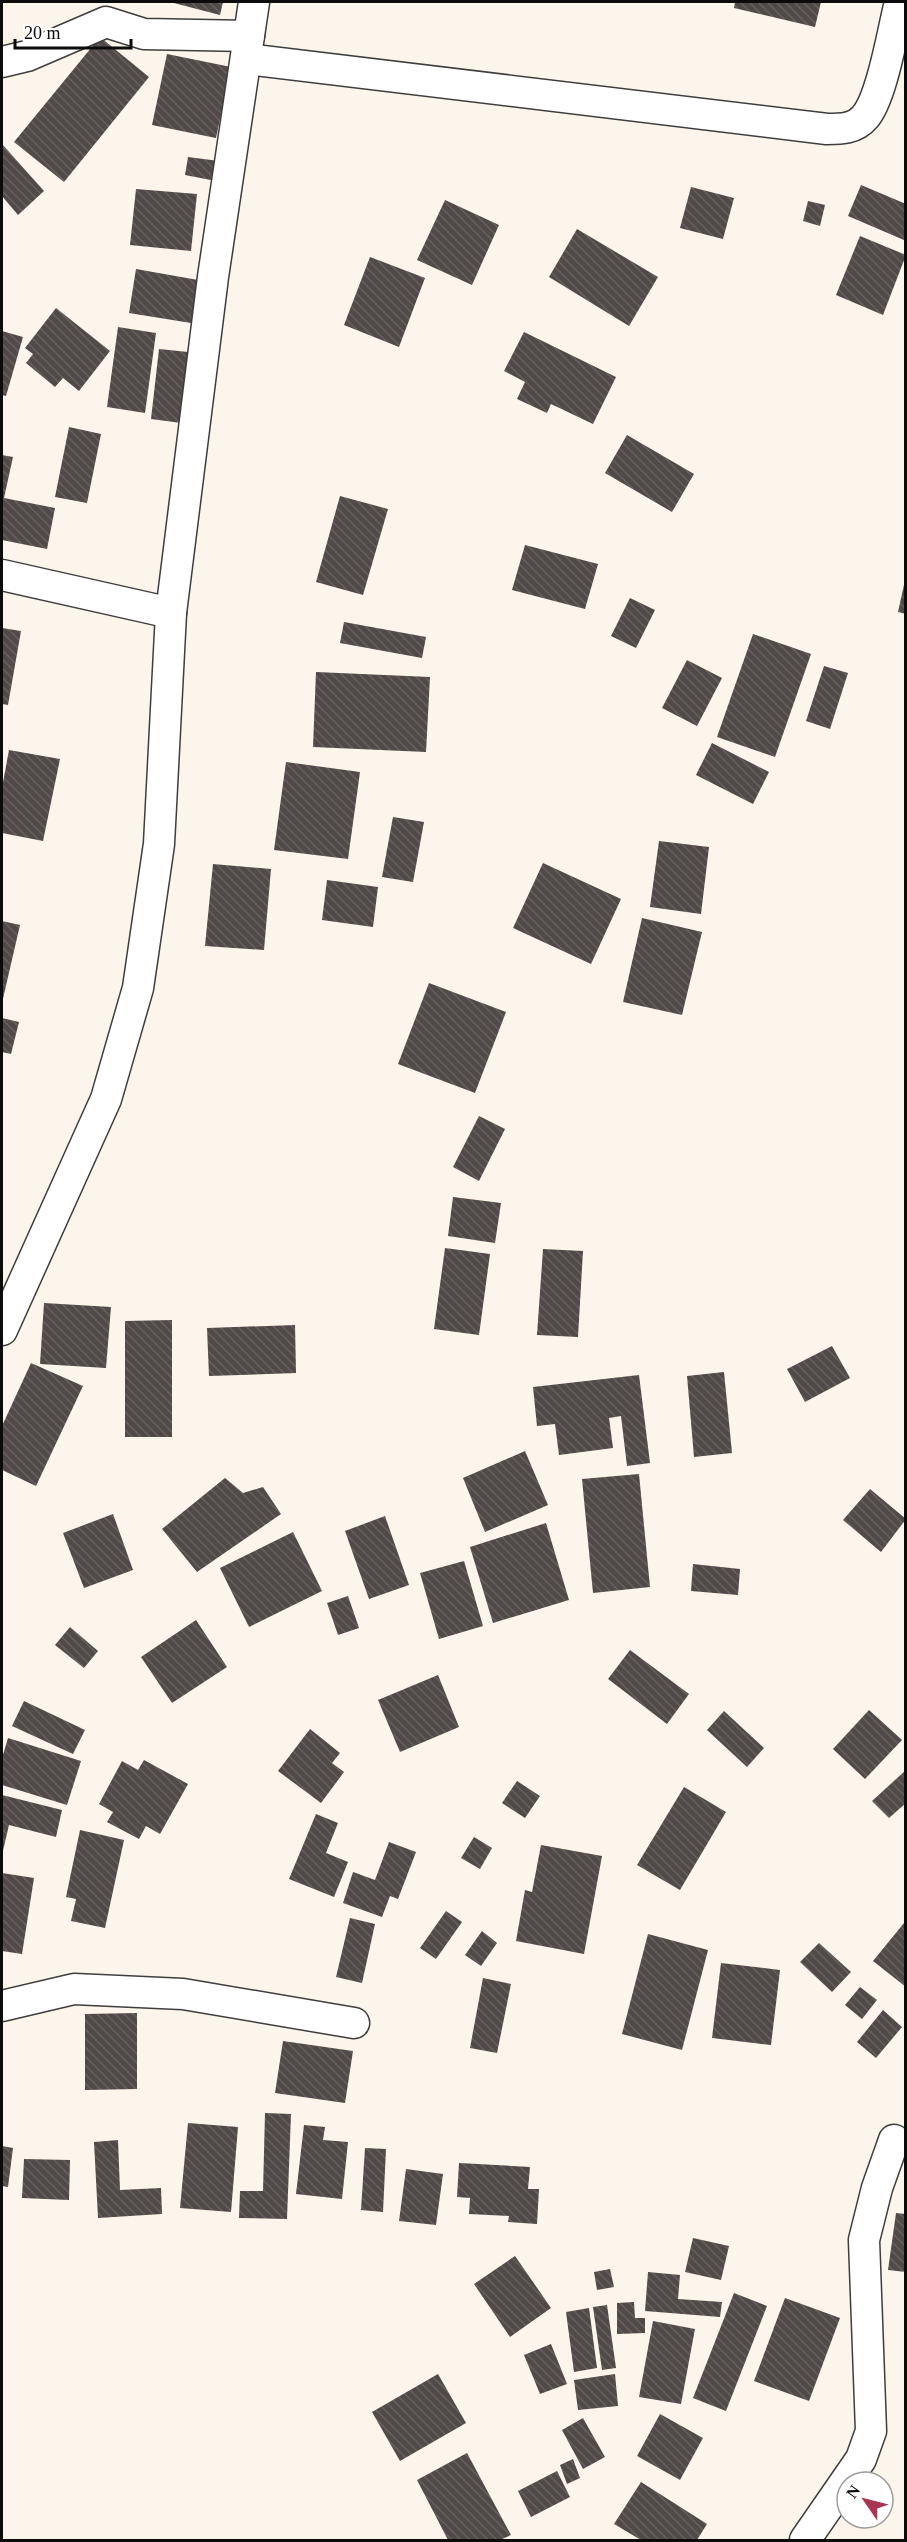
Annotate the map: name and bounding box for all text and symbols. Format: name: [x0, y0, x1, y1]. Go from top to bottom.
scale bar: [15, 12, 130, 50]
text: 20 m: [24, 23, 61, 43]
north arrow: [835, 2470, 895, 2530]
text: N: [843, 2482, 864, 2501]

